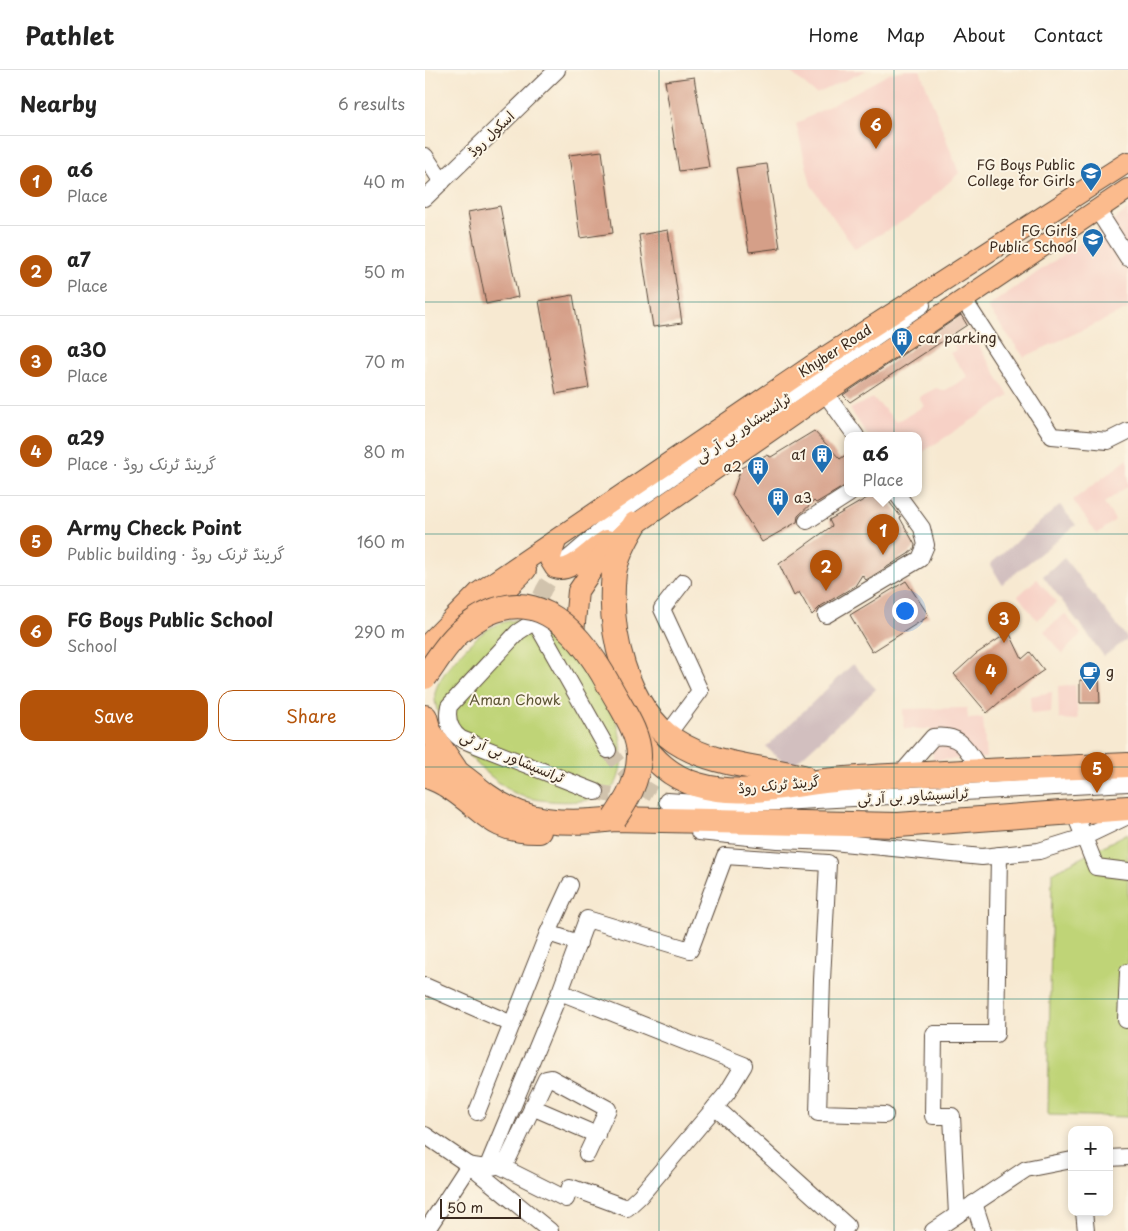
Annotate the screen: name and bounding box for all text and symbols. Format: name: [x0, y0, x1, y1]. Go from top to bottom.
text: Pathlet: [25, 17, 115, 53]
text: Home: [808, 21, 858, 48]
text: Map: [886, 21, 925, 48]
text: About: [953, 21, 1005, 48]
text: Contact: [1033, 21, 1103, 48]
text: Nearby: [20, 87, 97, 119]
text: 6 results: [338, 91, 405, 115]
street label: اسکول روڈ: [462, 106, 519, 161]
pin: 6: [860, 108, 892, 149]
place label: FG Boys Public College for Girls: [967, 154, 1075, 191]
text: a6: [67, 155, 93, 183]
school or university icon: FG Boys Public College for Girls: [1079, 161, 1103, 192]
text: 1: [32, 169, 40, 193]
text: 40 m: [363, 169, 405, 193]
text: Place: [67, 183, 108, 207]
place label: FG Girls Public School: [989, 220, 1077, 257]
school or university icon: FG Girls Public School: [1081, 227, 1105, 258]
text: a7: [67, 245, 91, 273]
text: 2: [30, 259, 42, 283]
text: 50 m: [364, 259, 405, 283]
text: Place: [67, 273, 108, 297]
street label: Khyber Road: [794, 319, 876, 382]
building icon: car parking: [890, 326, 914, 357]
place label: car parking: [918, 327, 997, 348]
text: a30: [67, 335, 106, 363]
text: 3: [31, 349, 41, 373]
text: 70 m: [365, 349, 405, 373]
text: Place: [67, 363, 108, 387]
street label: ٹرانسپشاور بی آر ٹی: [691, 387, 795, 467]
text: a29: [67, 423, 104, 451]
popup: [844, 432, 922, 497]
text: 4: [31, 439, 41, 463]
text: 80 m: [363, 439, 405, 463]
text: a6: [863, 439, 889, 467]
building icon: a1: [810, 443, 834, 474]
place label: a1: [791, 444, 806, 465]
text: Place · گرینڈ ٹرنک روڈ: [67, 451, 216, 475]
building icon: a2: [746, 455, 770, 486]
place label: a2: [724, 456, 742, 477]
text: Place: [863, 467, 903, 491]
building icon: a3: [766, 486, 790, 517]
place label: a3: [794, 487, 812, 508]
text: Army Check Point: [67, 513, 242, 541]
pin: 1: [867, 514, 899, 555]
text: 5: [31, 529, 41, 553]
text: 160 m: [357, 529, 405, 553]
text: Public building · گرینڈ ٹرنک روڈ: [67, 541, 285, 565]
pin: 2: [810, 550, 842, 591]
your location: [892, 598, 918, 624]
pin: 3: [988, 602, 1020, 643]
text: FG Boys Public School: [67, 605, 273, 633]
text: 6: [30, 619, 42, 643]
text: 290 m: [354, 619, 405, 643]
text: School: [67, 633, 117, 657]
pin: 4: [975, 654, 1007, 695]
cafe icon: g: [1078, 660, 1102, 691]
place label: g: [1106, 661, 1114, 682]
park label: Aman Chowk: [469, 689, 561, 710]
button: Save: [20, 690, 208, 741]
button: Share: [218, 690, 405, 741]
street label: ٹرانسپشاور بی آر ٹی: [457, 725, 568, 788]
pin: 5: [1081, 752, 1113, 793]
street label: گرینڈ ٹرنک روڈ: [737, 770, 821, 799]
street label: ٹرانسپشاور بی آر ٹی: [857, 782, 970, 809]
map controls: [1068, 1126, 1113, 1216]
button: +: [1068, 1126, 1113, 1171]
button: −: [1068, 1171, 1113, 1216]
scale bar: [440, 1196, 521, 1219]
text: 50 m: [447, 1197, 483, 1218]

